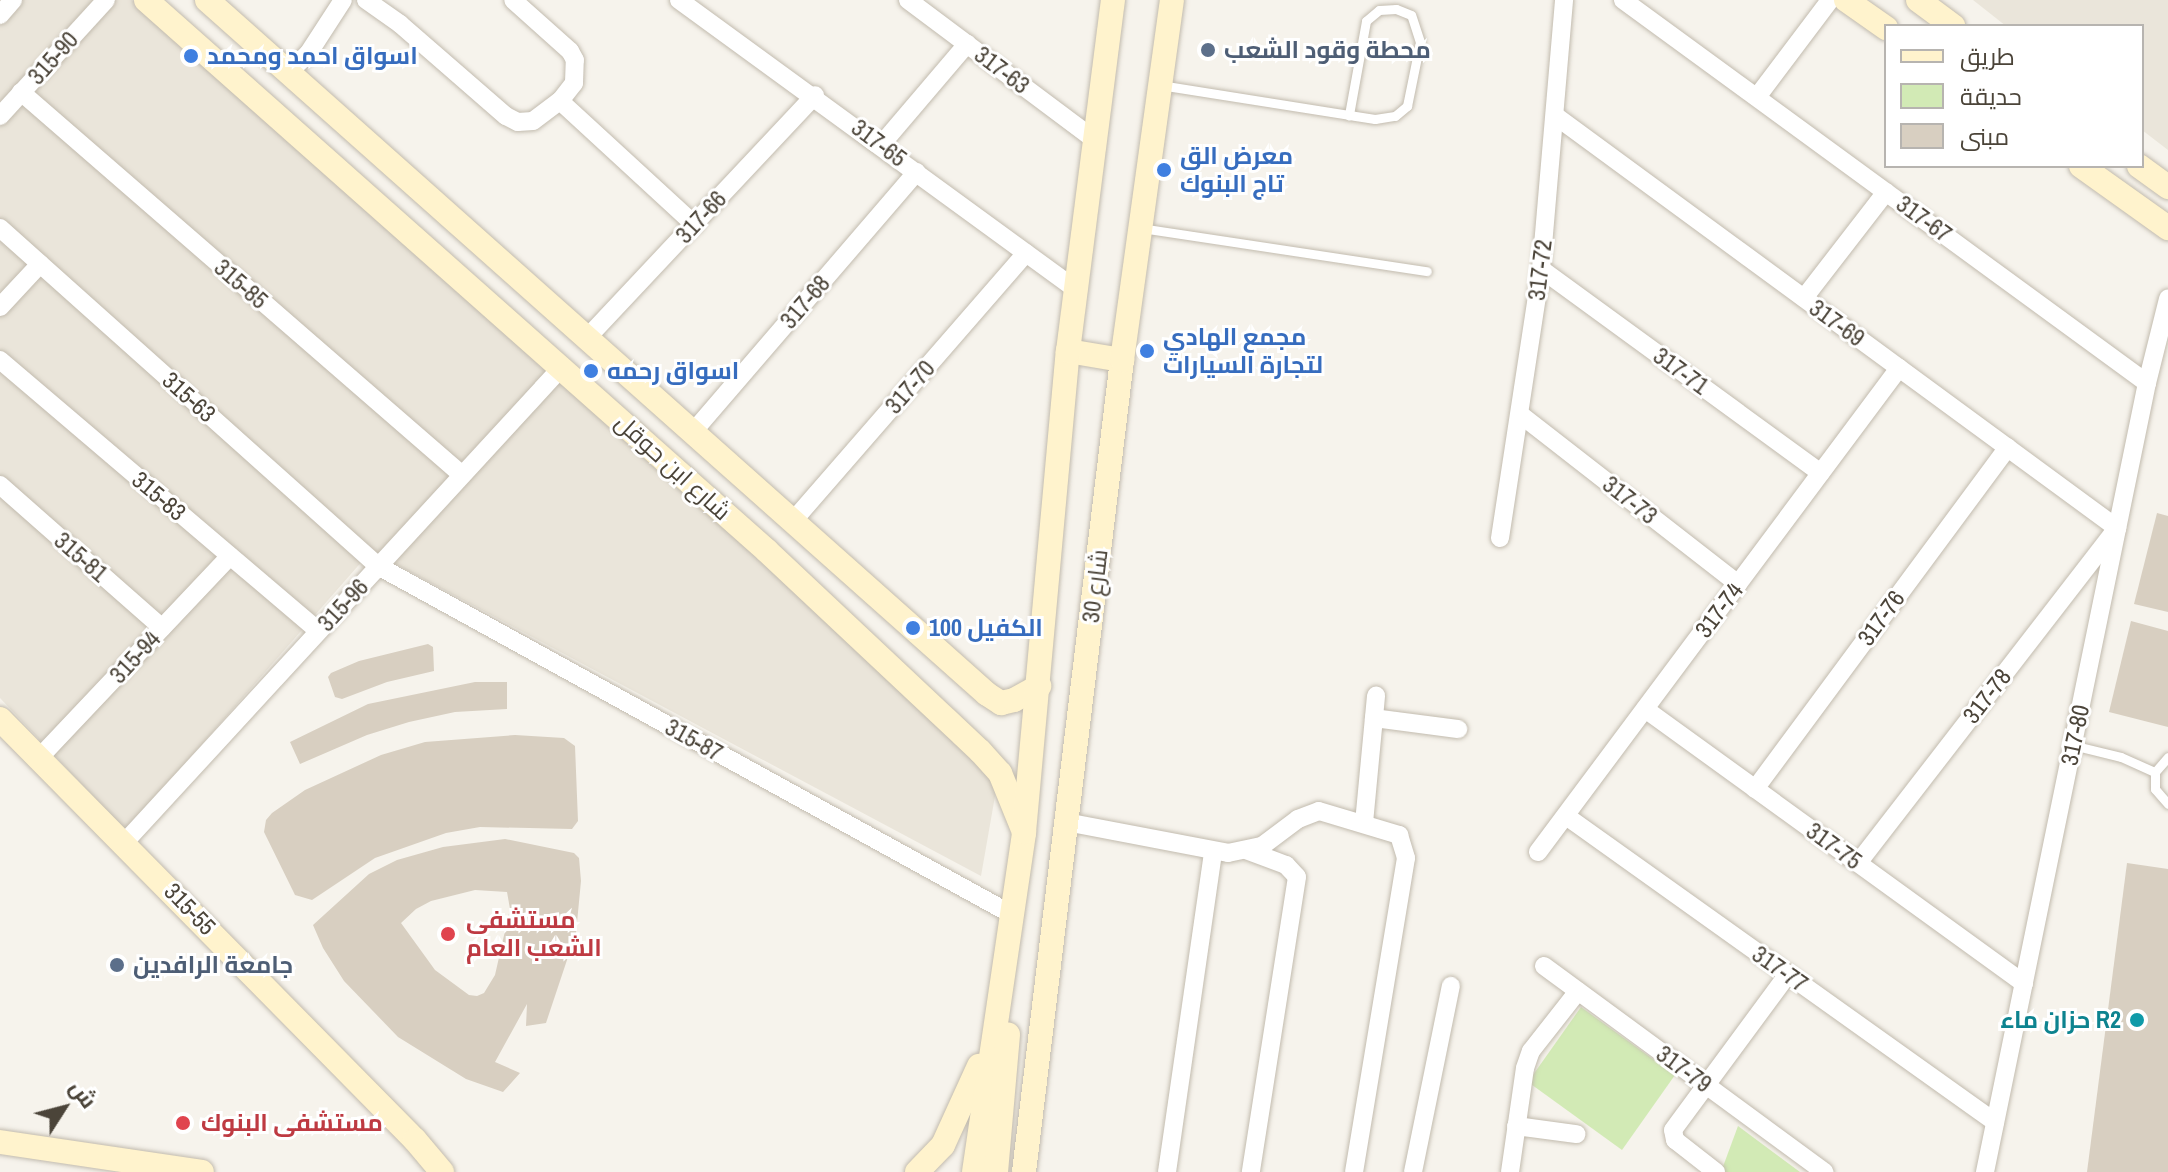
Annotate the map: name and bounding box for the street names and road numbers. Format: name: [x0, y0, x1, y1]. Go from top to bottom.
street label: 315-90: [22, 26, 84, 90]
street label: 317-63: [969, 40, 1035, 100]
street label: 317-65: [846, 113, 912, 173]
street label: 317-66: [670, 185, 732, 249]
street label: 317-67: [1891, 189, 1957, 249]
street label: 317-72: [1522, 238, 1558, 302]
street label: 315-85: [208, 253, 274, 315]
street label: 317-68: [774, 269, 836, 335]
street label: 317-69: [1804, 293, 1870, 353]
street label: 317-71: [1648, 341, 1714, 401]
street label: 317-70: [879, 354, 941, 420]
street label: 315-63: [157, 366, 221, 428]
street label: شارع ابن حوقل: [609, 408, 737, 526]
street label: 315-83: [126, 465, 192, 527]
street label: 317-73: [1597, 470, 1663, 530]
street label: 315-81: [48, 526, 114, 588]
street label: شارع 30: [1076, 548, 1114, 624]
street label: 315-96: [312, 573, 374, 637]
street label: 317-74: [1689, 577, 1749, 643]
street label: 317-76: [1851, 585, 1911, 651]
street label: 315-94: [104, 625, 166, 689]
street label: 317-78: [1957, 663, 2017, 729]
street label: 317-80: [2055, 702, 2095, 768]
street label: 315-87: [660, 713, 728, 767]
street label: 317-75: [1801, 816, 1867, 876]
street label: 315-55: [158, 877, 222, 941]
street label: 317-77: [1747, 940, 1813, 998]
street label: 317-79: [1651, 1039, 1717, 1099]

